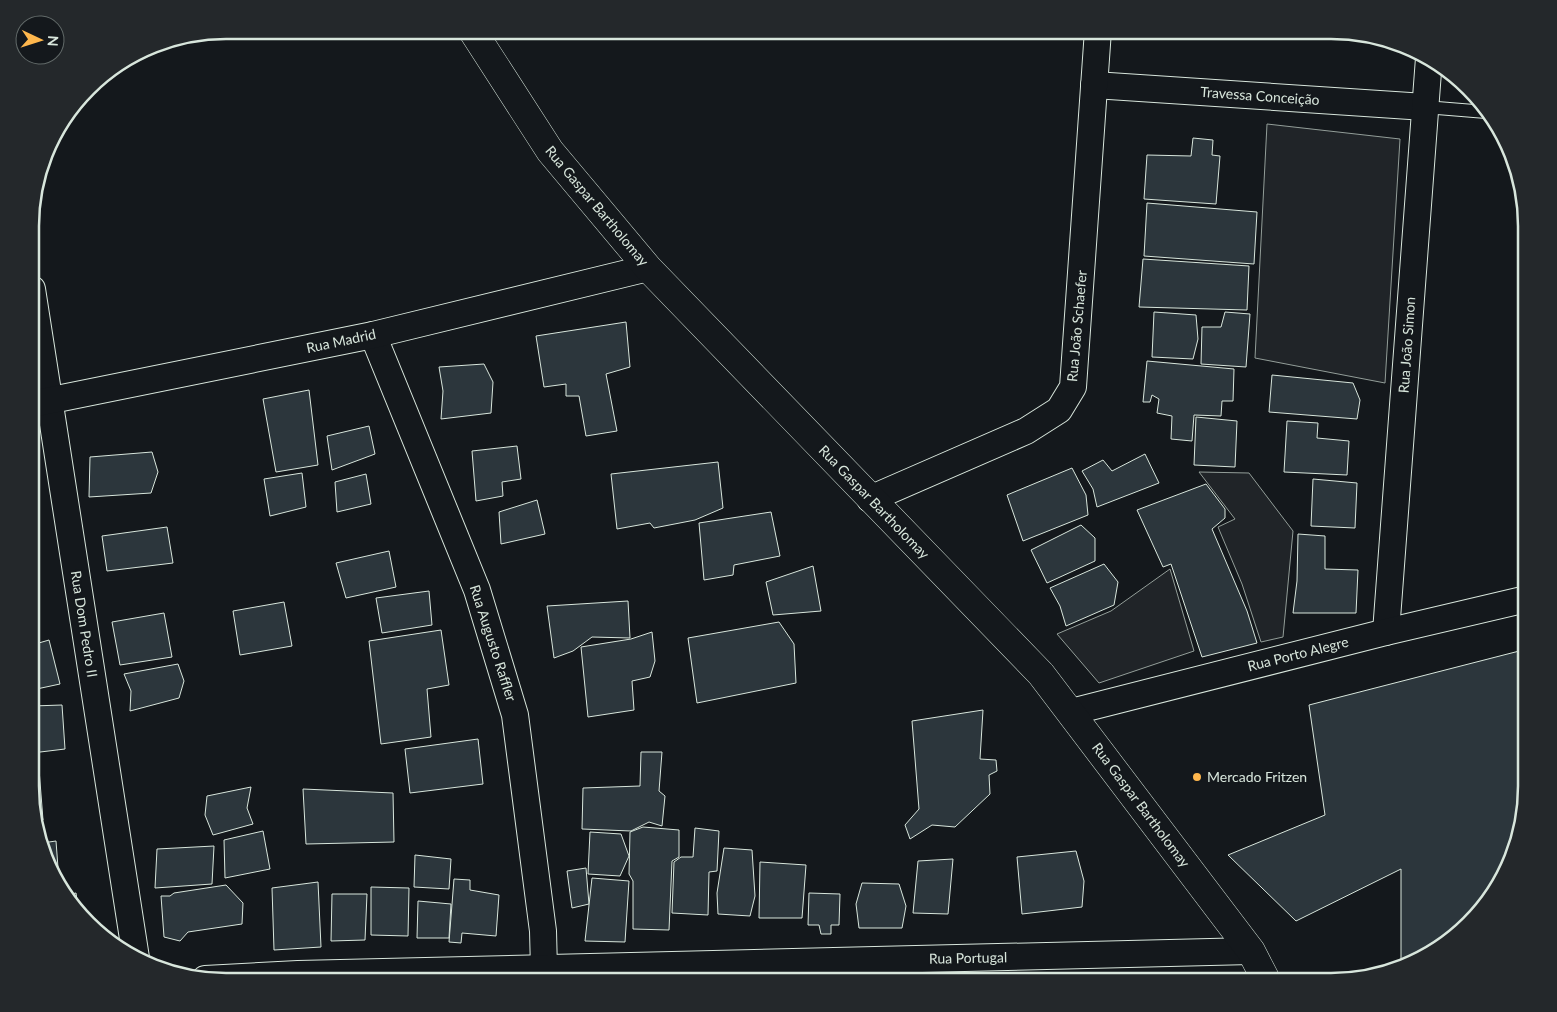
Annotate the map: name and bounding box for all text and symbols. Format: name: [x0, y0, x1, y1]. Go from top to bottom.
north arrow: [15, 15, 65, 65]
text: N: [45, 35, 62, 47]
street label: Travessa Conceição: [1200, 83, 1320, 108]
street label: Rua Gaspar Bartholomay: [542, 142, 653, 270]
street label: Rua João Schaefer: [1063, 269, 1090, 382]
street label: Rua João Simon: [1395, 296, 1418, 394]
street label: Rua Madrid: [305, 325, 377, 356]
street label: Rua Gaspar Bartholomay: [816, 441, 934, 563]
street label: Rua Dom Pedro II: [68, 569, 101, 679]
street label: Rua Augusto Raffler: [467, 582, 520, 703]
street label: Rua Porto Alegre: [1246, 633, 1350, 674]
street label: Rua Gaspar Bartholomay: [1089, 739, 1194, 871]
place label: Mercado Fritzen: [1207, 768, 1307, 785]
marker: Mercado Fritzen: [1191, 771, 1203, 783]
street label: Rua Portugal: [929, 948, 1007, 967]

